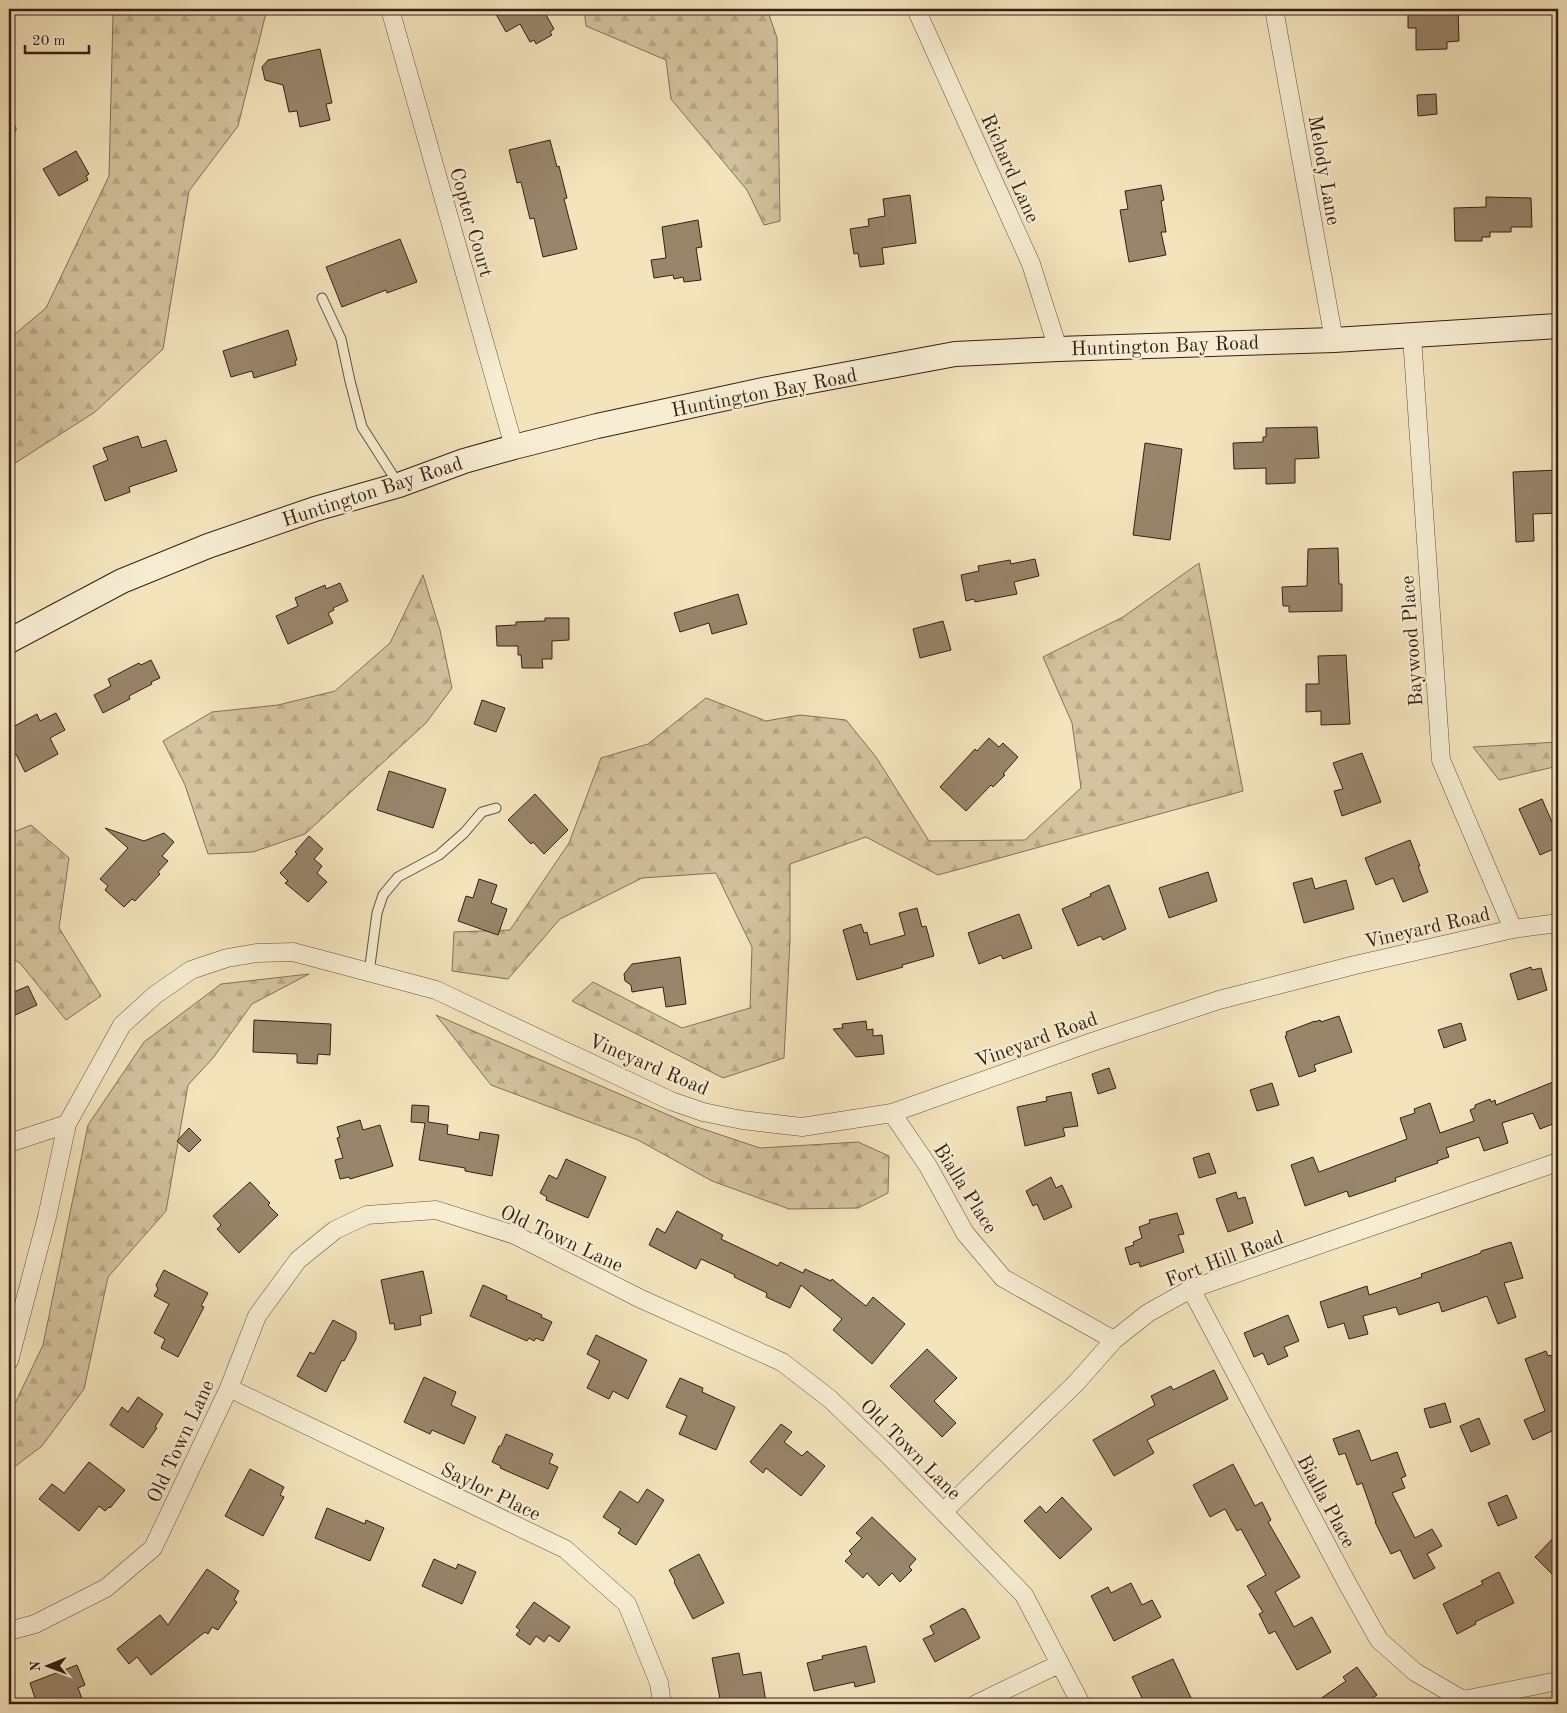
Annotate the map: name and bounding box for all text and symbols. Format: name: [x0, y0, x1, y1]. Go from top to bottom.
scale bar: [25, 22, 89, 54]
text: 20 m: [32, 34, 66, 49]
street label: Richard Lane: [976, 111, 1042, 226]
street label: Melody Lane: [1304, 114, 1343, 227]
street label: Copter Court: [445, 166, 495, 280]
street label: Huntington Bay Road: [1070, 334, 1260, 360]
street label: Huntington Bay Road: [670, 366, 859, 422]
street label: Huntington Bay Road: [280, 454, 465, 532]
street label: Baywood Place: [1398, 575, 1428, 707]
street label: Vineyard Road: [1363, 905, 1492, 953]
street label: Vineyard Road: [973, 1009, 1101, 1072]
street label: Vineyard Road: [585, 1032, 711, 1100]
street label: Bialla Place: [929, 1140, 1000, 1238]
street label: Old Town Lane: [497, 1203, 626, 1277]
street label: Fort Hill Road: [1163, 1228, 1287, 1292]
street label: Old Town Lane: [145, 1377, 219, 1506]
street label: Old Town Lane: [855, 1396, 964, 1505]
street label: Bialla Place: [1292, 1452, 1358, 1552]
street label: Saylor Place: [437, 1460, 543, 1526]
north arrow: [22, 1640, 72, 1690]
text: N: [29, 1660, 43, 1672]

